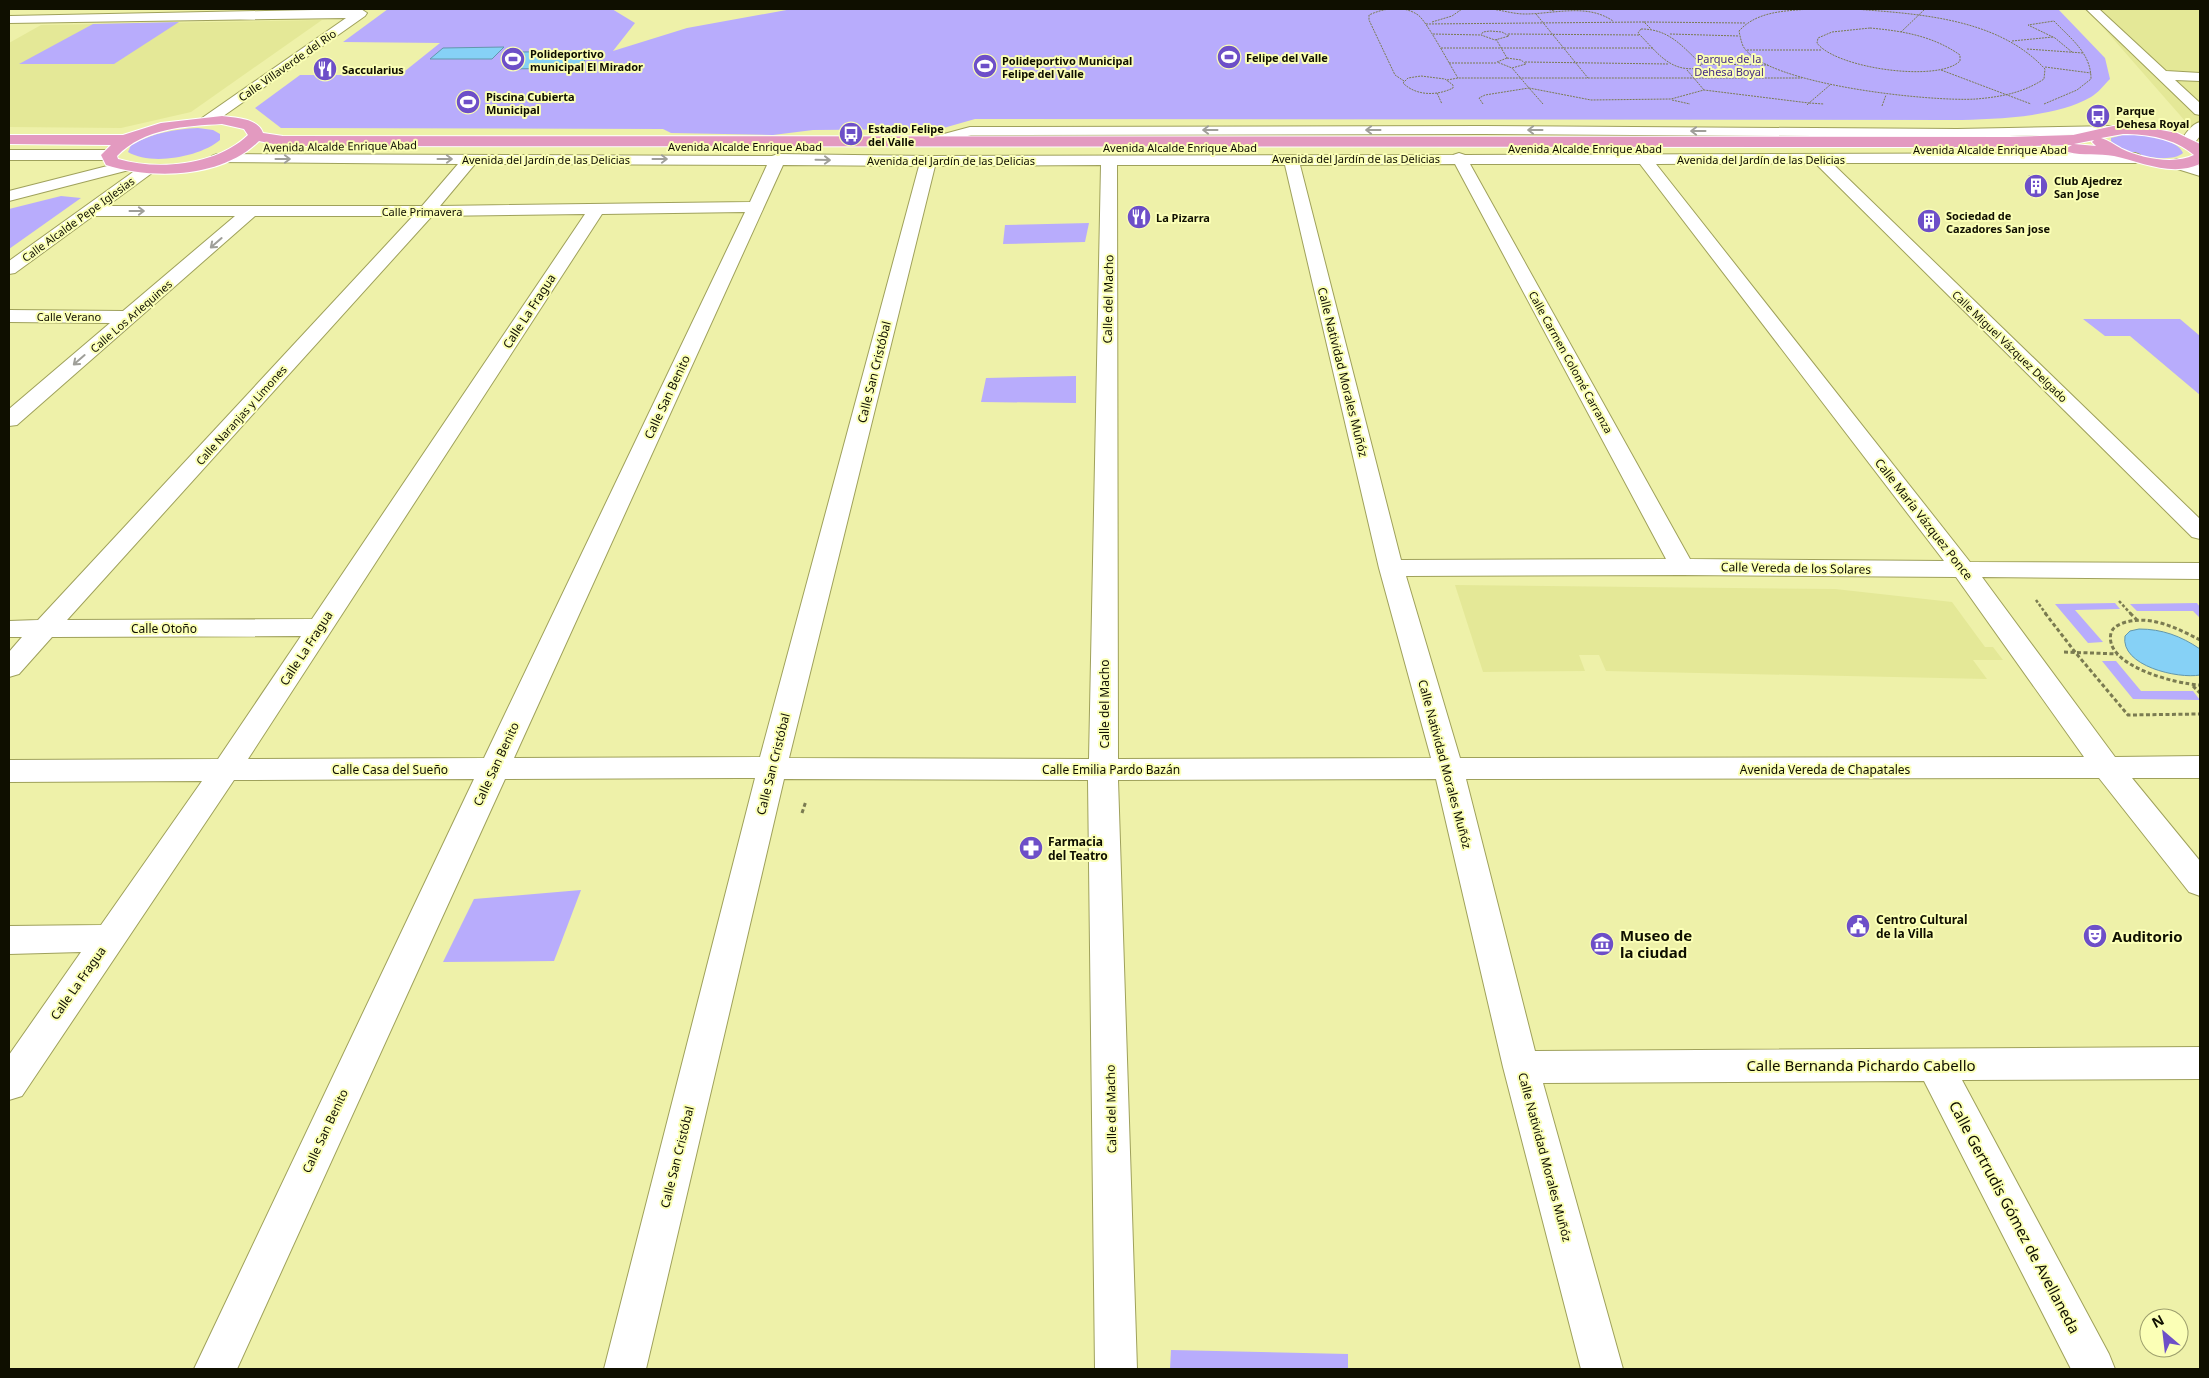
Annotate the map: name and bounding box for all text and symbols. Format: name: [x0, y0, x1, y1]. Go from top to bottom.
street label: Calle Villaverde del Rio: [235, 25, 339, 104]
sports icon: Felipe del Valle: [1216, 44, 1242, 70]
sports icon: Polideportivo municipal El Mirador: [500, 46, 526, 72]
place label: Polideportivo municipal El Mirador: [530, 46, 643, 74]
place label: Felipe del Valle: [1246, 50, 1328, 65]
park label: Parque de la Dehesa Boyal: [1694, 51, 1764, 79]
sports icon: Polideportivo Municipal Felipe del Valle: [972, 53, 998, 79]
place label: Polideportivo Municipal Felipe del Valle: [1002, 53, 1132, 81]
restaurant icon: Saccularius: [312, 56, 338, 82]
place label: Saccularius: [342, 62, 404, 77]
sports icon: Piscina Cubierta Municipal: [455, 89, 481, 115]
place label: Piscina Cubierta Municipal: [486, 89, 575, 117]
bus stop icon: Parque Dehesa Royal: [2085, 103, 2111, 129]
place label: Parque Dehesa Royal: [2116, 103, 2189, 131]
bus stop icon: Estadio Felipe del Valle: [838, 121, 864, 147]
place label: Estadio Felipe del Valle: [868, 121, 944, 149]
one-way arrow: [1203, 125, 1219, 135]
one-way arrow: [1365, 125, 1382, 135]
one-way arrow: [1528, 125, 1544, 135]
one-way arrow: [1690, 126, 1706, 136]
street label: Avenida Alcalde Enrique Abad: [263, 137, 417, 155]
street label: Avenida Alcalde Enrique Abad: [668, 139, 822, 154]
street label: Avenida Alcalde Enrique Abad: [1103, 140, 1257, 155]
street label: Avenida Alcalde Enrique Abad: [1508, 141, 1662, 156]
street label: Avenida Alcalde Enrique Abad: [1913, 142, 2067, 157]
street label: Avenida del Jardín de las Delicias: [1272, 151, 1440, 166]
street label: Avenida del Jardín de las Delicias: [462, 152, 630, 167]
street label: Avenida del Jardín de las Delicias: [1677, 152, 1845, 167]
street label: Avenida del Jardín de las Delicias: [867, 153, 1035, 168]
one-way arrow: [274, 154, 291, 164]
one-way arrow: [437, 154, 453, 164]
one-way arrow: [652, 154, 668, 164]
one-way arrow: [814, 155, 831, 165]
street label: Calle Alcalde Pepe Iglesias: [19, 173, 137, 265]
building icon: Club Ajedrez San Jose: [2023, 173, 2049, 199]
place label: Club Ajedrez San Jose: [2054, 173, 2123, 201]
street label: Calle Primavera: [382, 204, 462, 219]
restaurant icon: La Pizarra: [1126, 204, 1152, 230]
one-way arrow: [128, 206, 145, 216]
building icon: Sociedad de Cazadores San jose: [1916, 208, 1942, 234]
place label: Sociedad de Cazadores San jose: [1946, 208, 2050, 236]
place label: La Pizarra: [1156, 210, 1210, 225]
one-way arrow: [209, 237, 222, 248]
street label: Calle del Macho: [1099, 254, 1117, 344]
street label: Calle La Fragua: [499, 270, 559, 352]
street label: Calle Los Arlequines: [87, 276, 175, 356]
street label: Calle Natividad Morales Muñóz: [1314, 285, 1372, 459]
street label: Calle Miguel Vázquez Delgado: [1949, 287, 2071, 405]
street label: Calle Carmen Colomé Carranza: [1526, 288, 1616, 436]
street label: Calle Verano: [37, 309, 102, 324]
street label: Calle San Cristóbal: [853, 319, 895, 425]
street label: Calle San Benito: [640, 352, 694, 442]
one-way arrow: [73, 354, 86, 365]
street label: Calle Naranjas y Limones: [192, 362, 290, 468]
street label: Calle María Vázquez Ponce: [1871, 455, 1977, 583]
street label: Calle Vereda de los Solares: [1721, 558, 1872, 578]
street label: Calle La Fragua: [276, 607, 336, 689]
street label: Calle Otoño: [131, 620, 197, 637]
street label: Calle del Macho: [1096, 660, 1113, 748]
street label: Calle Natividad Morales Muñóz: [1414, 678, 1476, 851]
street label: Calle San Cristóbal: [752, 711, 794, 817]
street label: Calle San Benito: [469, 719, 523, 809]
street label: Calle Casa del Sueño: [332, 761, 448, 778]
street label: Calle Emilia Pardo Bazán: [1042, 761, 1180, 778]
street label: Avenida Vereda de Chapatales: [1740, 761, 1911, 778]
place label: Farmacia del Teatro: [1048, 833, 1108, 864]
pharmacy icon: Farmacia del Teatro: [1018, 835, 1044, 861]
place label: Centro Cultural de la Villa: [1876, 911, 1968, 942]
public building icon: Centro Cultural de la Villa: [1845, 913, 1871, 939]
theatre icon: Auditorio: [2082, 923, 2108, 949]
place label: Museo de la ciudad: [1620, 925, 1692, 962]
place label: Auditorio: [2112, 926, 2183, 946]
museum icon: Museo de la ciudad: [1589, 931, 1615, 957]
street label: Calle La Fragua: [46, 943, 110, 1023]
street label: Calle Bernanda Pichardo Cabello: [1746, 1055, 1976, 1075]
street label: Calle del Macho: [1102, 1064, 1120, 1154]
street label: Calle Natividad Morales Muñóz: [1514, 1071, 1576, 1244]
street label: Calle San Benito: [298, 1086, 352, 1176]
street label: Calle Gertrudis Gómez de Avellaneda: [1945, 1097, 2085, 1337]
street label: Calle San Cristóbal: [656, 1104, 698, 1210]
north arrow: [2139, 1308, 2189, 1358]
text: N: [2148, 1310, 2167, 1332]

